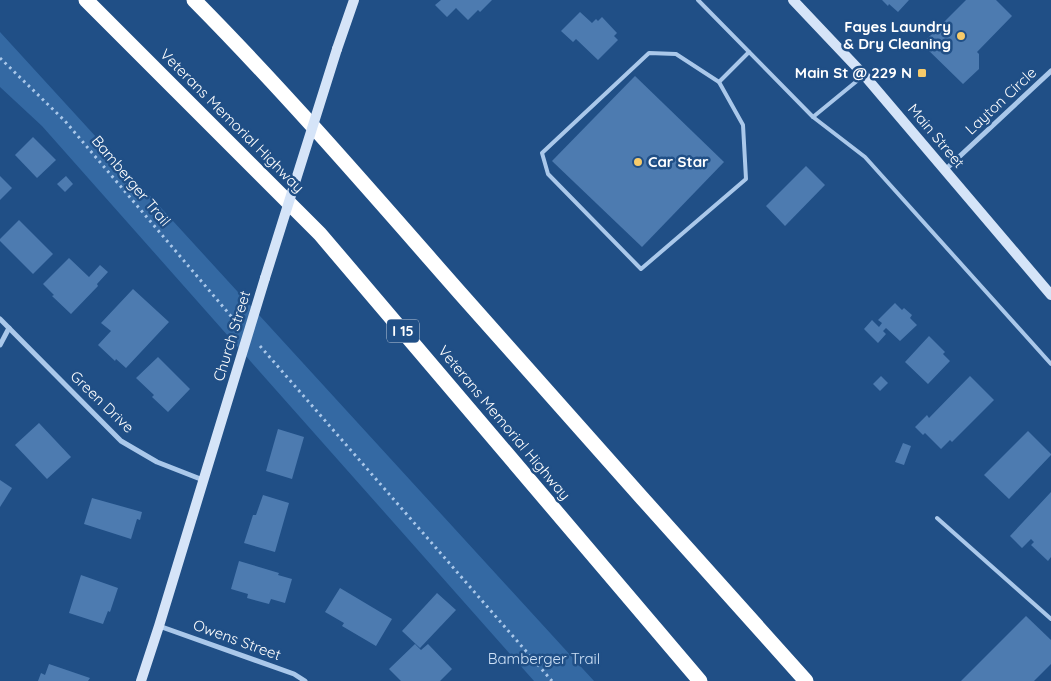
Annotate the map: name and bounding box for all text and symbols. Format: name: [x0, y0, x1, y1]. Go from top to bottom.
place label: Fayes Laundry & Dry Cleaning: [843, 17, 951, 53]
marker: Fayes Laundry & Dry Cleaning: [955, 30, 967, 42]
street label: Veterans Memorial Highway: [156, 45, 308, 197]
place label: Main St @ 229 N: [795, 63, 912, 82]
street label: Layton Circle: [961, 63, 1040, 138]
marker: Main St @ 229 N: [916, 67, 928, 79]
street label: Main Street: [904, 100, 969, 172]
street label: Bamberger Trail: [88, 131, 175, 230]
place label: Car Star: [648, 152, 709, 171]
marker: Car Star: [632, 156, 644, 168]
street label: Church Street: [209, 288, 254, 383]
road number: I 15: [387, 320, 419, 342]
street label: Veterans Memorial Highway: [434, 341, 575, 504]
street label: Green Drive: [66, 366, 138, 437]
street label: Owens Street: [191, 615, 284, 664]
park label: Bamberger Trail: [488, 649, 600, 668]

